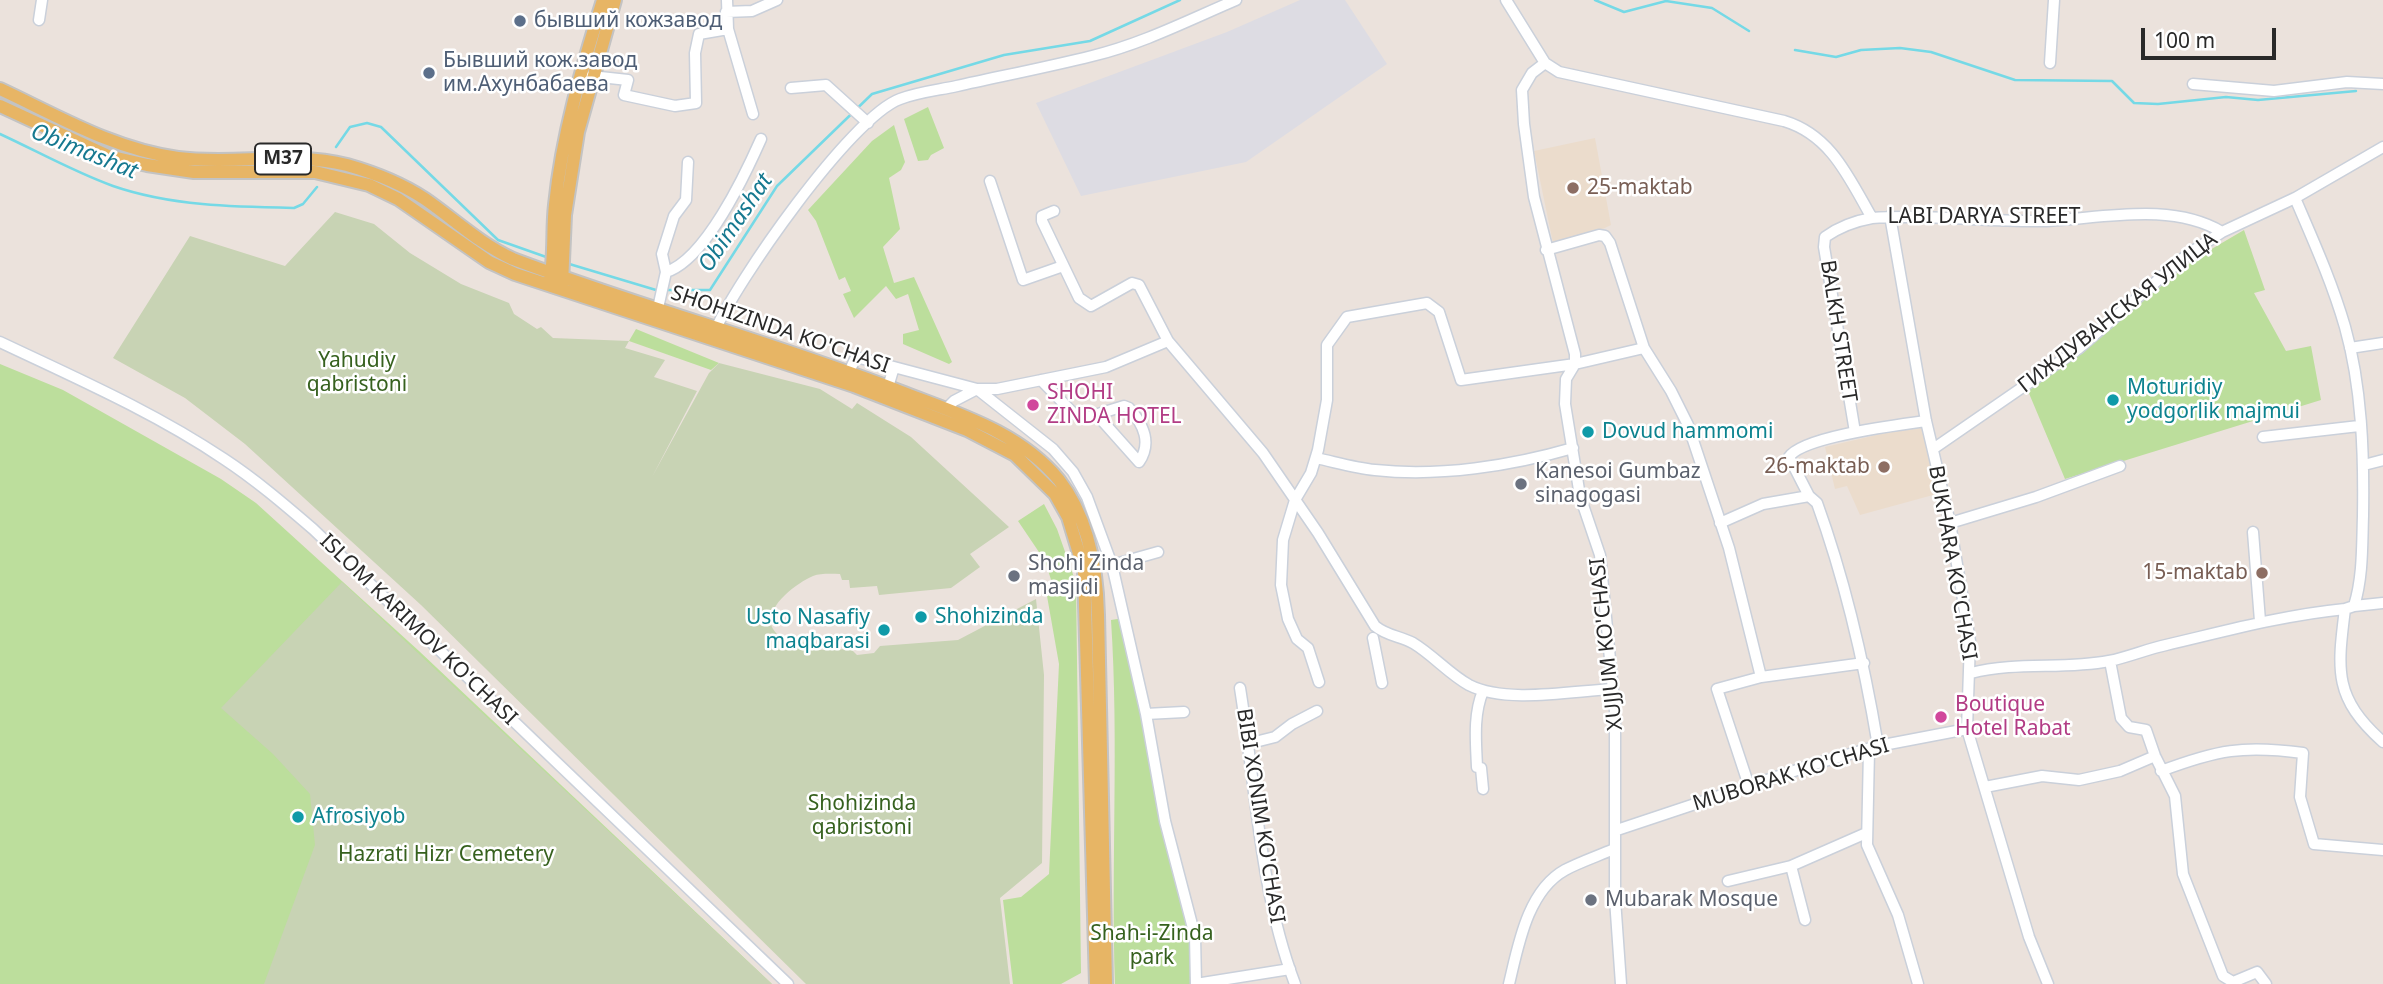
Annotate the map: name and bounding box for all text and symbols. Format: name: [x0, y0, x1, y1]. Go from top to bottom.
place label: бывший кожзавод: [534, 8, 722, 34]
marker: бывший кожзавод: [512, 13, 528, 29]
scale bar: [2145, 14, 2280, 58]
text: 100 m: [2154, 26, 2215, 54]
place label: Бывший кож.завод им.Ахунбабаева: [443, 48, 637, 98]
marker: Бывший кож.завод им.Ахунбабаева: [421, 65, 437, 81]
water label: Obimashat: [26, 118, 142, 186]
road number: M37: [255, 144, 311, 174]
water label: Obimashat: [693, 168, 779, 278]
place label: 25-maktab: [1587, 175, 1693, 201]
marker: 25-maktab: [1565, 180, 1581, 196]
street label: LABI DARYA STREET: [1888, 204, 2080, 230]
street label: ГИЖДУВАНСКАЯ УЛИЦА: [2013, 227, 2223, 399]
street label: BALKH STREET: [1814, 258, 1862, 404]
street label: SHOHIZINDA KO'CHASI: [667, 281, 893, 379]
park label: Yahudiy qabristoni: [307, 348, 407, 398]
place label: Moturidiy yodgorlik majmui: [2127, 375, 2300, 425]
place label: SHOHI ZINDA HOTEL: [1047, 380, 1182, 430]
marker: Moturidiy yodgorlik majmui: [2105, 392, 2121, 408]
marker: SHOHI ZINDA HOTEL: [1025, 397, 1041, 413]
place label: Dovud hammomi: [1602, 419, 1773, 445]
marker: Dovud hammomi: [1580, 424, 1596, 440]
place label: 26-maktab: [1764, 454, 1870, 480]
place label: Kanesoi Gumbaz sinagogasi: [1535, 459, 1701, 509]
marker: 26-maktab: [1876, 459, 1892, 475]
street label: BUKHARA KO'CHASI: [1922, 464, 1982, 662]
marker: Kanesoi Gumbaz sinagogasi: [1513, 476, 1529, 492]
street label: ISLOM KARIMOV KO'CHASI: [314, 529, 522, 731]
place label: Shohi Zinda masjidi: [1028, 551, 1144, 601]
street label: XUJJUM KO'CHASI: [1585, 556, 1629, 732]
place label: 15-maktab: [2142, 560, 2248, 586]
marker: 15-maktab: [2254, 565, 2270, 581]
marker: Shohi Zinda masjidi: [1006, 568, 1022, 584]
place label: Shohizinda: [935, 604, 1044, 630]
place label: Usto Nasafiy maqbarasi: [746, 605, 870, 655]
marker: Shohizinda: [913, 609, 929, 625]
marker: Usto Nasafiy maqbarasi: [876, 622, 892, 638]
place label: Boutique Hotel Rabat: [1955, 692, 2071, 742]
street label: BIBI XONIM KO'CHASI: [1231, 707, 1289, 925]
marker: Boutique Hotel Rabat: [1933, 709, 1949, 725]
street label: MUBORAK KO'CHASI: [1690, 733, 1892, 817]
park label: Shohizinda qabristoni: [808, 791, 916, 841]
place label: Afrosiyob: [312, 804, 405, 830]
marker: Afrosiyob: [290, 809, 306, 825]
park label: Hazrati Hizr Cemetery: [338, 842, 554, 868]
place label: Mubarak Mosque: [1605, 887, 1778, 913]
marker: Mubarak Mosque: [1583, 892, 1599, 908]
park label: Shah-i-Zinda park: [1090, 921, 1214, 971]

